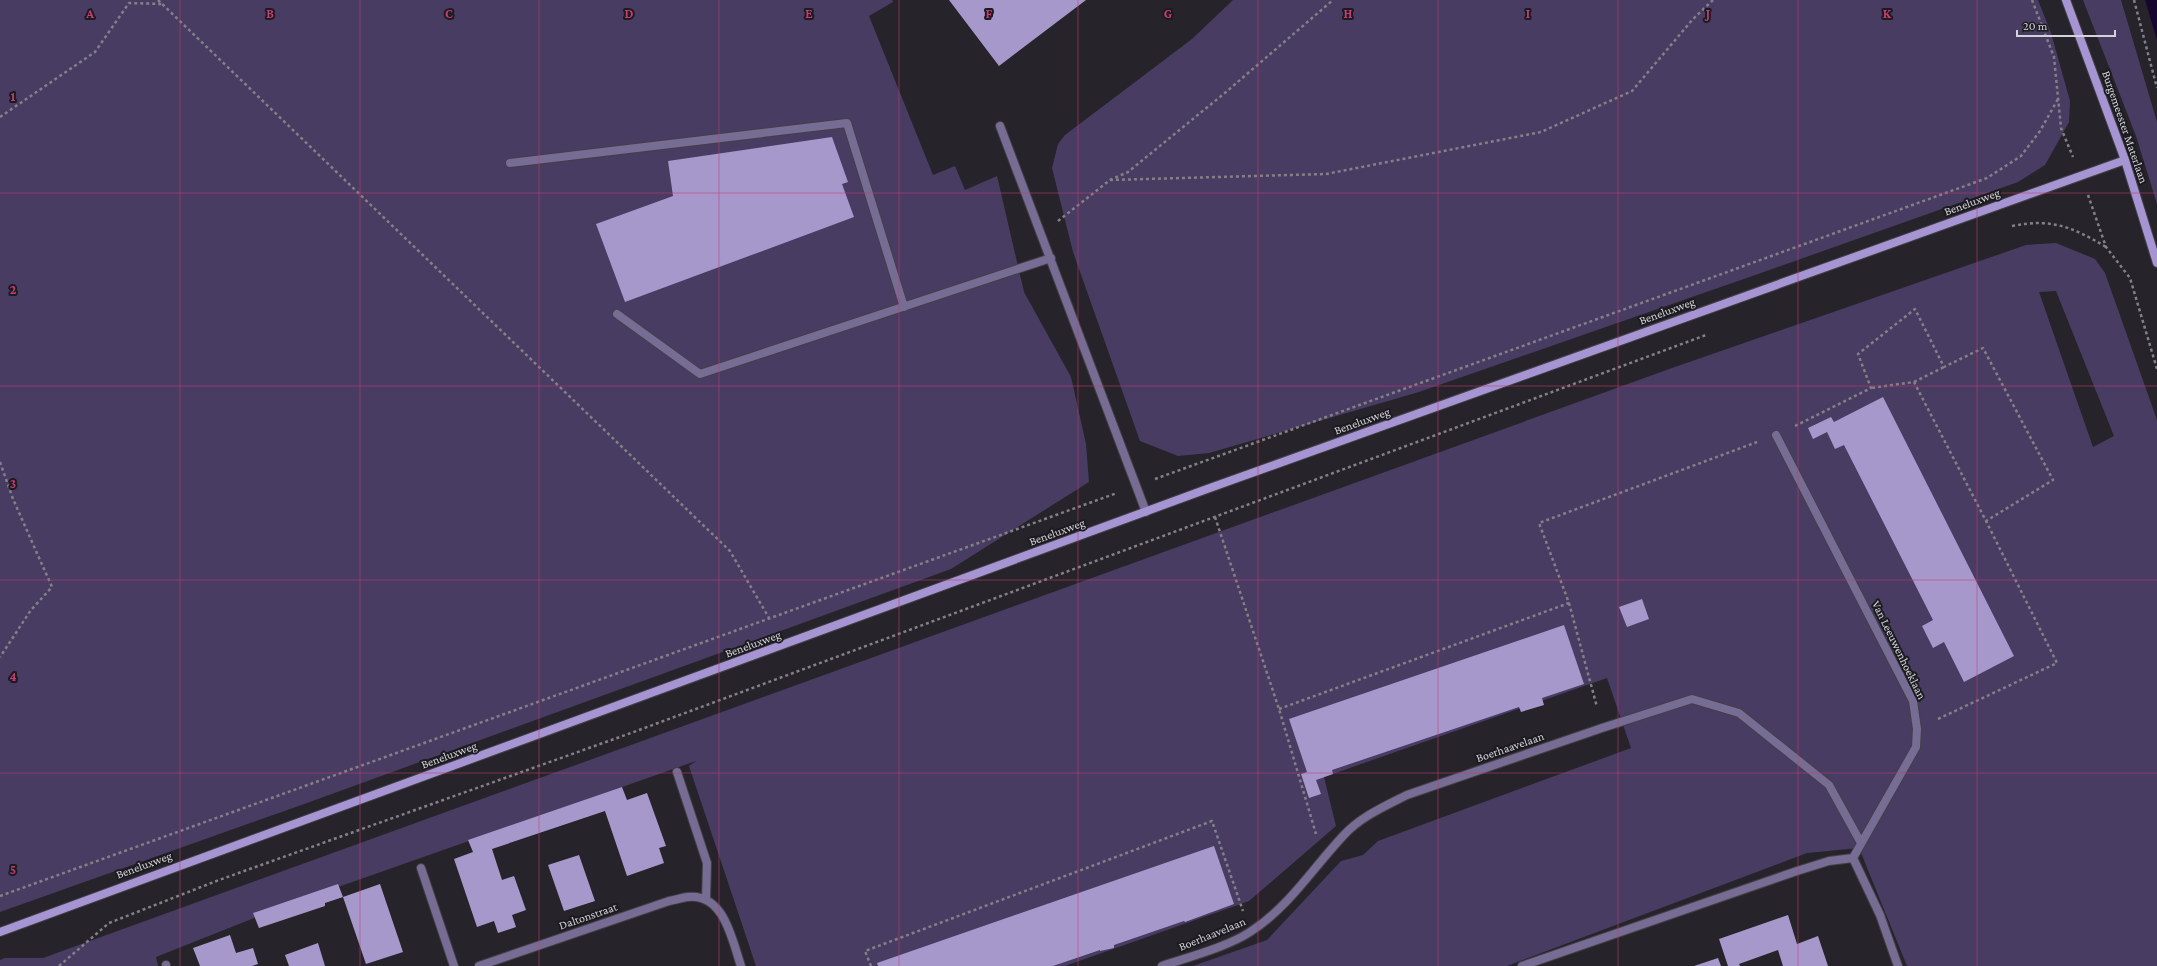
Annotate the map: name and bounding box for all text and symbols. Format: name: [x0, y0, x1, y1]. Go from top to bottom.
text: A: [85, 6, 94, 21]
text: B: [266, 6, 274, 21]
text: C: [445, 6, 453, 21]
text: D: [625, 6, 634, 21]
text: E: [805, 6, 813, 21]
text: F: [986, 6, 993, 21]
text: G: [1164, 6, 1172, 21]
text: H: [1344, 6, 1353, 21]
text: I: [1526, 6, 1530, 21]
text: J: [1704, 6, 1710, 21]
text: K: [1883, 6, 1892, 21]
scale bar: [2017, 12, 2115, 38]
text: 20 m: [2023, 19, 2048, 33]
street label: Burgemeester Materlaan: [2099, 69, 2151, 186]
text: 1: [11, 89, 16, 104]
street label: Beneluxweg: [1942, 185, 2002, 219]
text: 2: [10, 282, 17, 297]
street label: Beneluxweg: [1637, 294, 1697, 328]
street label: Beneluxweg: [1332, 404, 1392, 438]
text: 3: [10, 476, 16, 491]
street label: Beneluxweg: [1027, 515, 1087, 549]
street label: Van Leeuwenhoeklaan: [1869, 598, 1929, 702]
street label: Beneluxweg: [723, 627, 783, 661]
text: 4: [9, 669, 17, 684]
street label: Boerhaavelaan: [1474, 729, 1546, 765]
street label: Beneluxweg: [419, 738, 479, 772]
street label: Beneluxweg: [114, 848, 174, 882]
text: 5: [10, 862, 16, 877]
street label: Daltonstraat: [557, 899, 620, 933]
street label: Boerhaavelaan: [1177, 914, 1248, 954]

